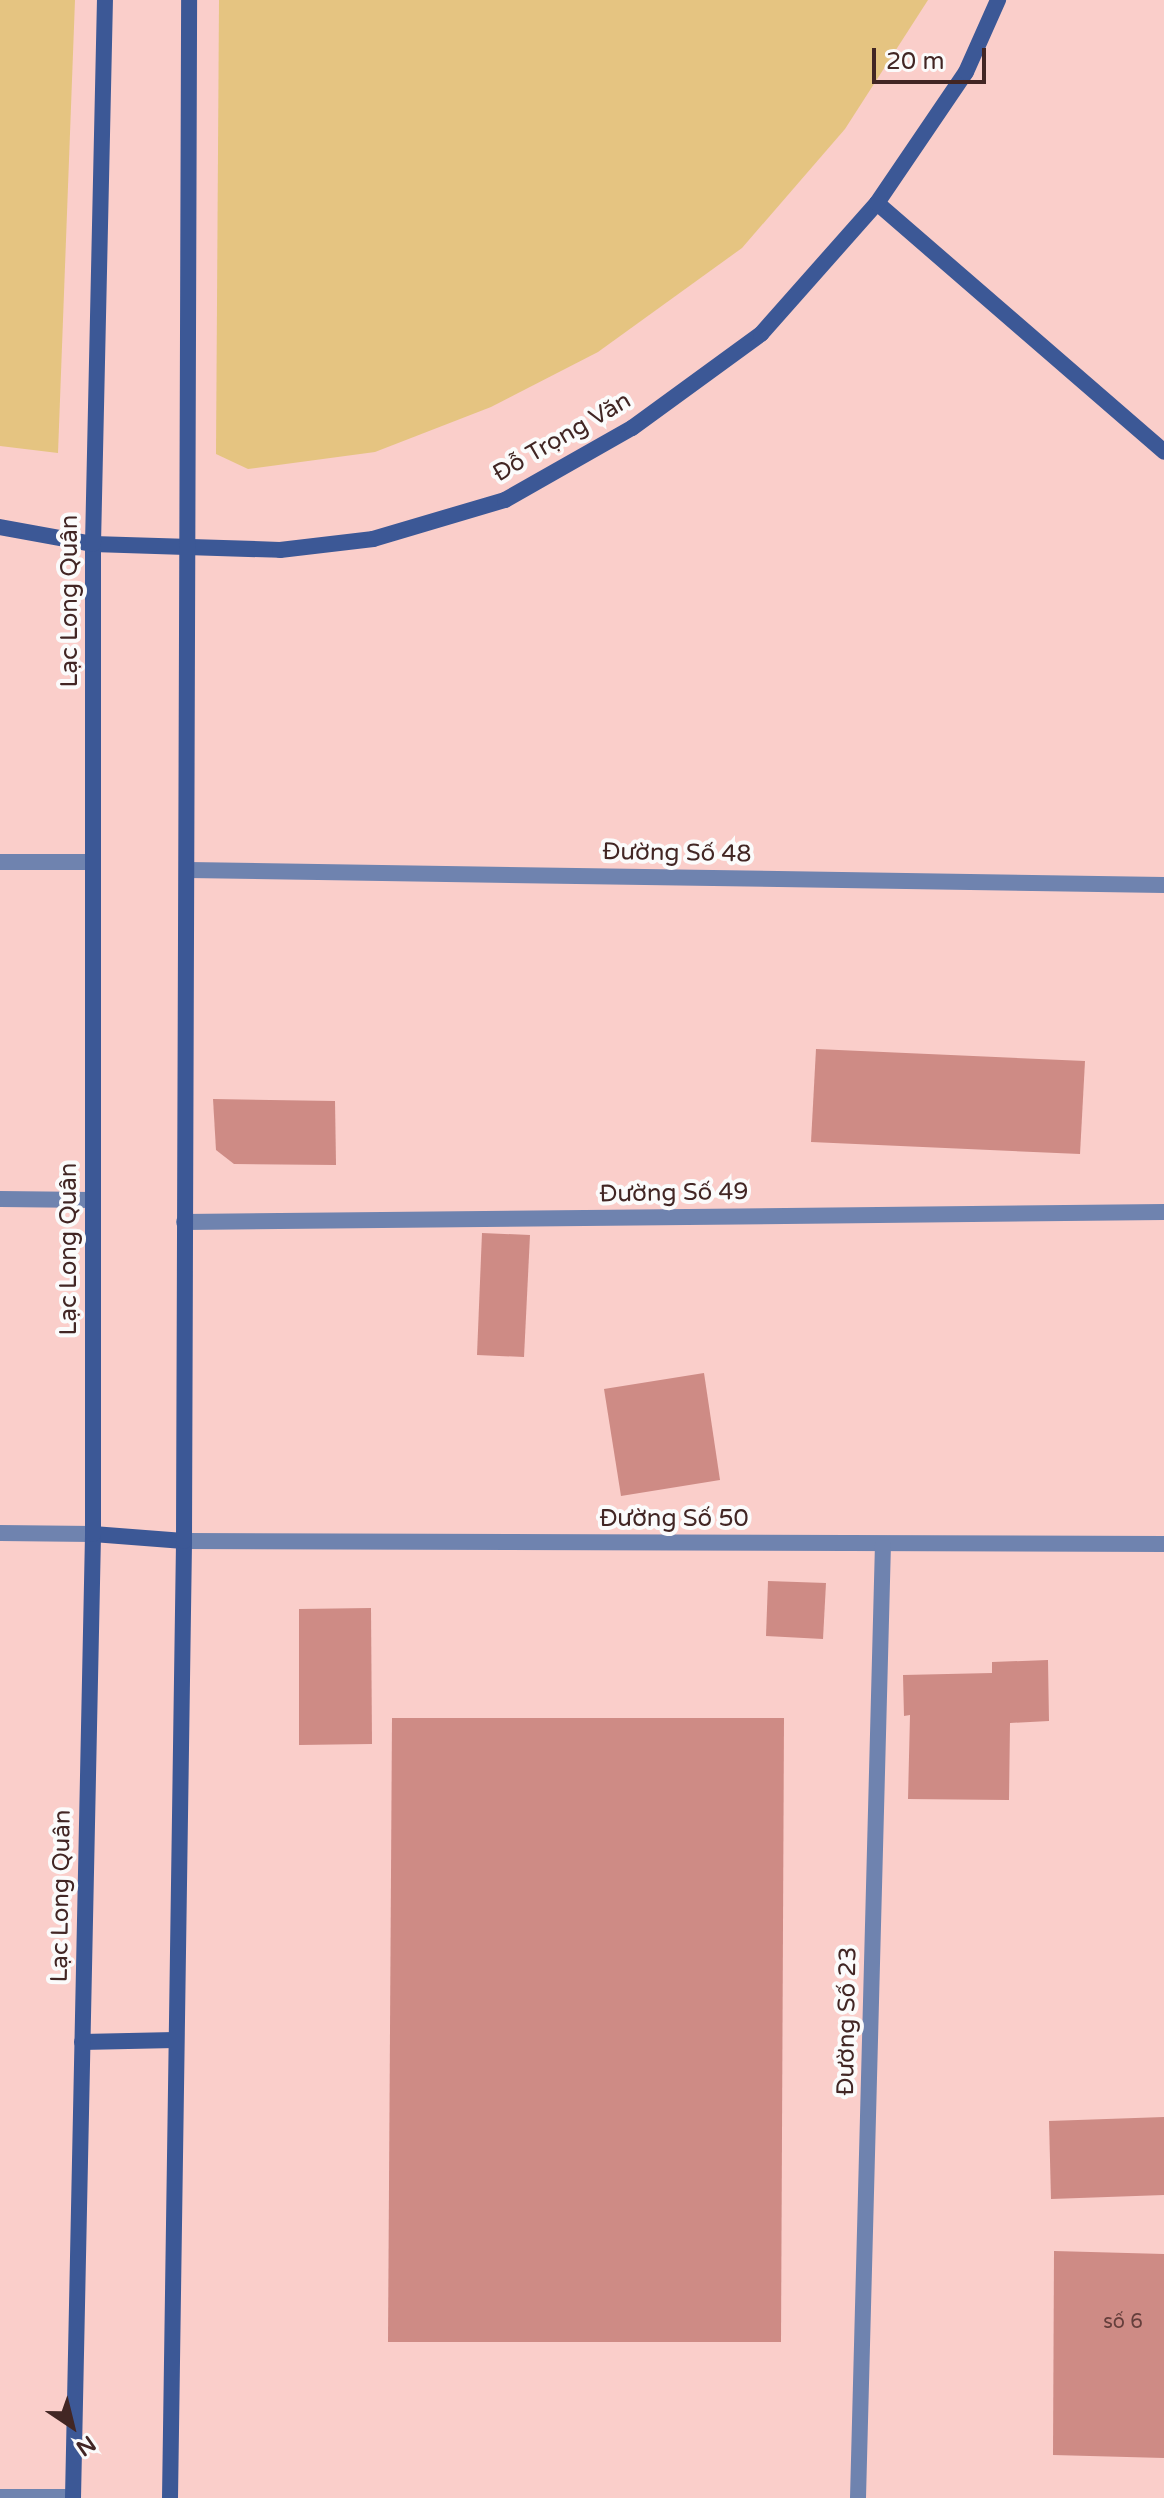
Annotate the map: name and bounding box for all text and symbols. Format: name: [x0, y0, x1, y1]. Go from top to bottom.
scale bar: [876, 32, 990, 82]
text: 20 m: [886, 47, 944, 76]
street label: Đỗ Trọng Văn: [488, 386, 636, 488]
street label: Lạc Long Quân: [56, 515, 84, 687]
street label: Đường Số 48: [602, 837, 752, 869]
street label: Lạc Long Quân: [55, 1163, 83, 1335]
street label: Đường Số 49: [599, 1177, 749, 1209]
street label: Đường Số 50: [599, 1505, 749, 1533]
street label: Lạc Long Quân: [45, 1809, 77, 1983]
street label: Đường Số 23: [831, 1946, 863, 2096]
house number: số 6: [1103, 2310, 1143, 2334]
north arrow: [32, 2386, 112, 2466]
text: N: [71, 2430, 100, 2461]

